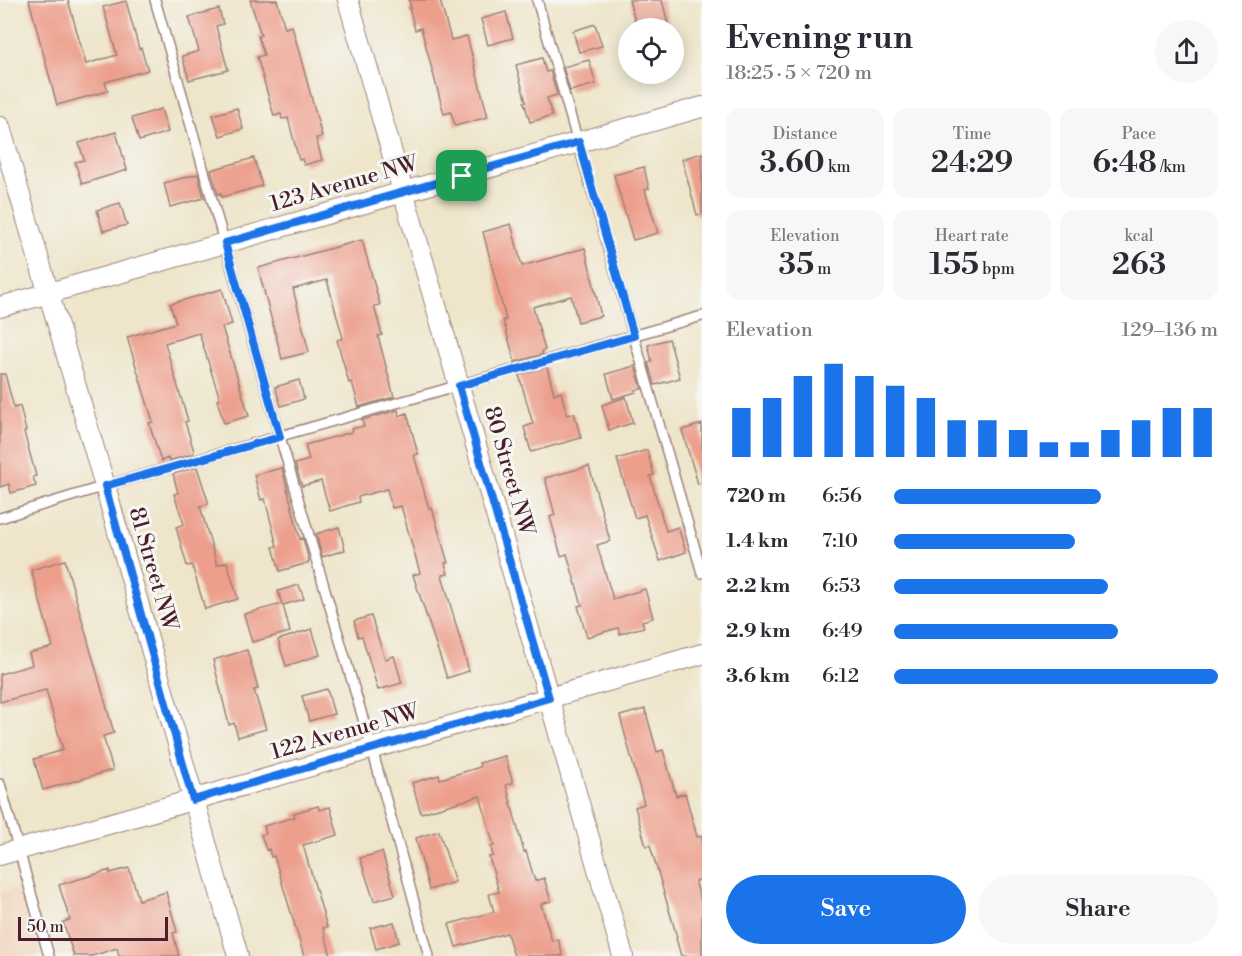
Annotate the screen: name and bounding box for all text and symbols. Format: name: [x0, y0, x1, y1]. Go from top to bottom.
map controls: [618, 18, 684, 84]
button: locate: [618, 18, 684, 84]
text: Evening run: [726, 18, 913, 59]
button: share: [1155, 20, 1218, 83]
text: 18:25 · 5 × 720 m: [726, 61, 872, 86]
text: Distance: [773, 124, 837, 144]
text: Time: [953, 124, 991, 144]
text: Pace: [1122, 124, 1156, 144]
text: 3.60: [760, 144, 825, 182]
text: 24:29: [931, 144, 1013, 182]
text: 6:48: [1092, 144, 1157, 182]
street label: 123 Avenue NW: [267, 150, 422, 218]
pin: [436, 150, 487, 201]
text: km: [825, 157, 850, 177]
text: /km: [1157, 157, 1186, 177]
icon: arrive: [445, 159, 478, 192]
text: Elevation: [770, 226, 840, 246]
text: Heart rate: [935, 226, 1009, 246]
text: kcal: [1124, 226, 1154, 246]
text: 35: [779, 246, 814, 284]
text: 155: [929, 246, 979, 284]
text: 263: [1112, 246, 1166, 284]
text: m: [814, 259, 831, 279]
text: bpm: [979, 259, 1015, 279]
text: Elevation: [726, 318, 813, 343]
text: 129–136 m: [1121, 318, 1218, 343]
street label: 80 Street NW: [478, 403, 541, 540]
text: 720 m: [726, 484, 786, 509]
text: 6:56: [822, 484, 862, 509]
street label: 81 Street NW: [122, 504, 184, 635]
text: 1.4 km: [726, 529, 788, 554]
text: 7:10: [822, 529, 858, 554]
text: 2.2 km: [726, 574, 790, 599]
text: 6:53: [822, 574, 861, 599]
text: 2.9 km: [726, 619, 790, 644]
text: 6:49: [822, 619, 863, 644]
text: 3.6 km: [726, 664, 790, 689]
text: 6:12: [822, 664, 859, 689]
street label: 122 Avenue NW: [268, 698, 423, 766]
button: Save: [726, 875, 966, 944]
button: Share: [978, 875, 1218, 944]
scale bar: [18, 914, 168, 942]
text: 50 m: [27, 917, 64, 937]

